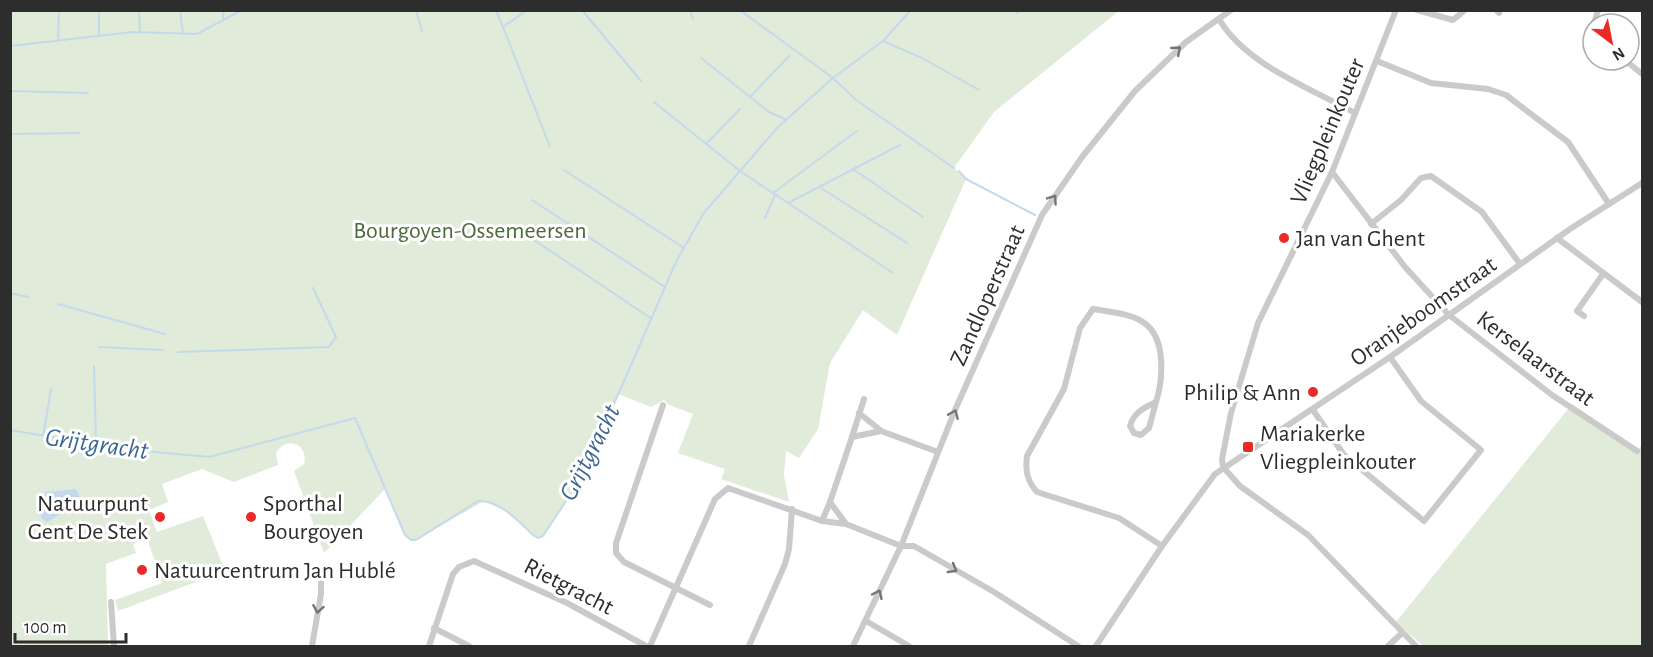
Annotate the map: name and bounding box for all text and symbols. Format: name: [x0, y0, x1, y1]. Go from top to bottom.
north arrow: [1581, 12, 1641, 72]
text: N: [1609, 44, 1627, 64]
one-way arrow: [1170, 46, 1181, 57]
street label: Vliegpleinkouter: [1286, 55, 1369, 208]
one-way arrow: [1045, 195, 1057, 205]
park label: Bourgoyen-Ossemeersen: [353, 219, 587, 243]
street label: Zandloperstraat: [946, 221, 1030, 369]
place label: Jan van Ghent: [1296, 227, 1425, 251]
marker: Jan van Ghent: [1277, 231, 1291, 245]
street label: Oranjeboomstraat: [1346, 252, 1501, 371]
street label: Kerselaarstraat: [1472, 307, 1599, 411]
place label: Philip & Ann: [1184, 381, 1301, 405]
marker: Philip & Ann: [1306, 385, 1320, 399]
water label: Grijtgracht: [555, 400, 625, 505]
one-way arrow: [947, 409, 959, 420]
place label: Mariakerke Vliegpleinkouter: [1260, 422, 1416, 474]
water label: Grijtgracht: [44, 424, 151, 464]
marker: Mariakerke Vliegpleinkouter: [1241, 440, 1255, 454]
place label: Natuurpunt Gent De Stek: [28, 492, 148, 544]
place label: Sporthal Bourgoyen: [263, 492, 364, 544]
marker: Natuurpunt Gent De Stek: [153, 510, 167, 524]
marker: Sporthal Bourgoyen: [244, 510, 258, 524]
street label: Rietgracht: [520, 554, 618, 620]
place label: Natuurcentrum Jan Hublé: [154, 559, 396, 583]
one-way arrow: [947, 561, 957, 573]
marker: Natuurcentrum Jan Hublé: [135, 563, 149, 577]
one-way arrow: [871, 589, 883, 600]
one-way arrow: [312, 604, 325, 614]
scale bar: [15, 606, 126, 644]
text: 100 m: [24, 619, 67, 637]

